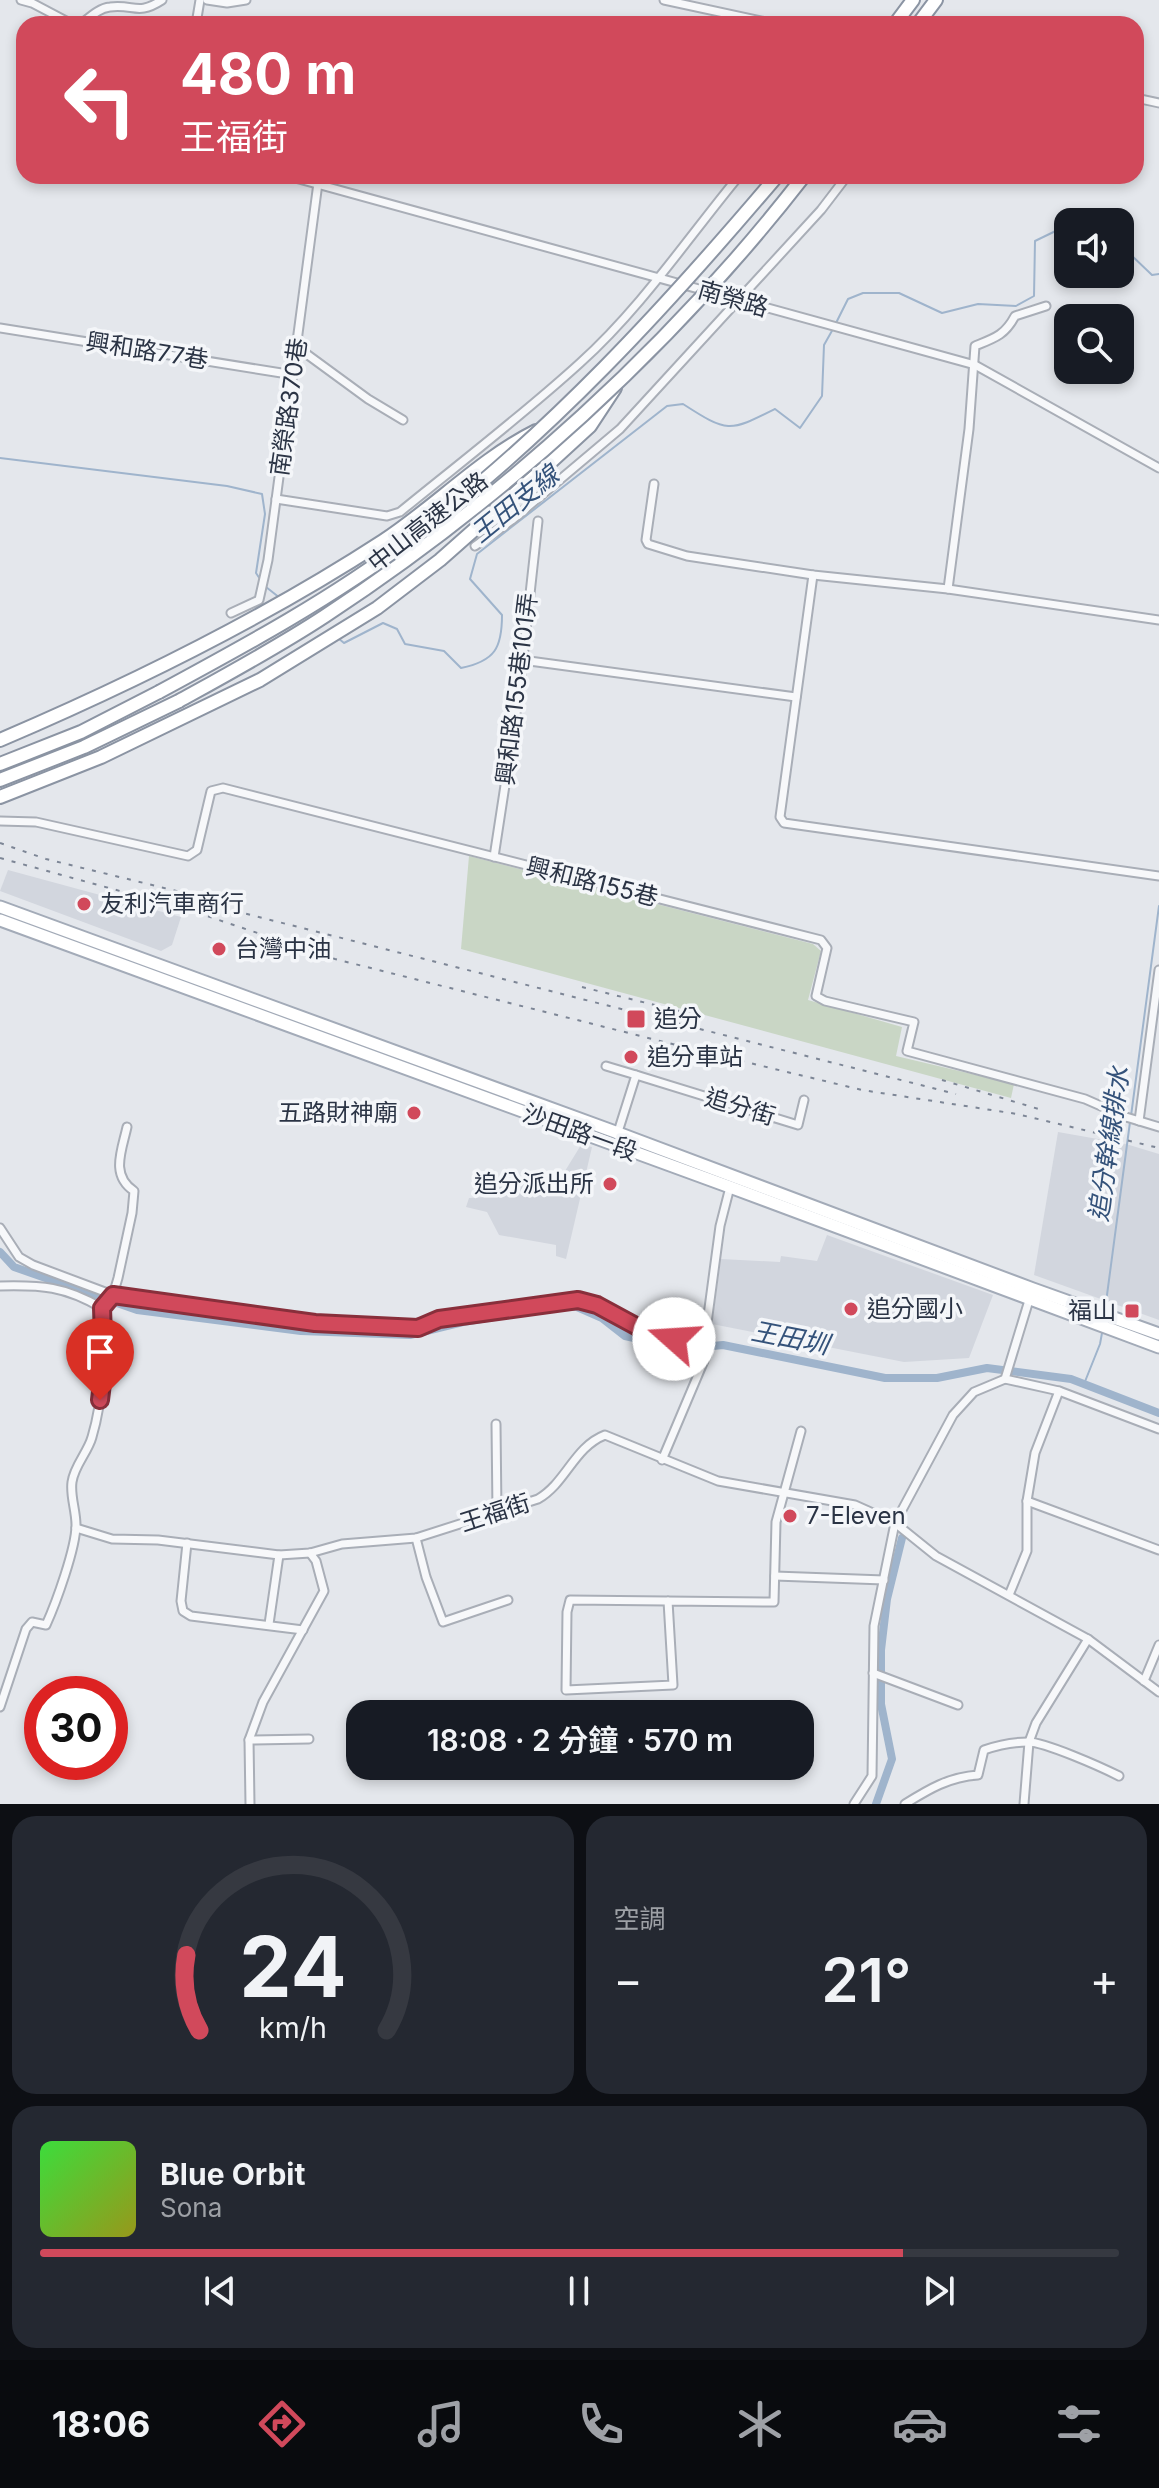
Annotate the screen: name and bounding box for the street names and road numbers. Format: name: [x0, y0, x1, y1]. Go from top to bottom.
street label: 南榮路: [695, 275, 772, 322]
street label: 興和路77巷: [84, 327, 210, 374]
street label: 南榮路370巷: [264, 336, 313, 478]
street label: 中山高速公路: [362, 466, 493, 577]
street label: 興和路155巷101弄: [490, 591, 543, 787]
street label: 興和路155巷: [523, 851, 661, 912]
street label: 追分街: [701, 1082, 779, 1131]
street label: 沙田路一段: [519, 1098, 642, 1167]
street label: 王福街: [456, 1488, 534, 1537]

